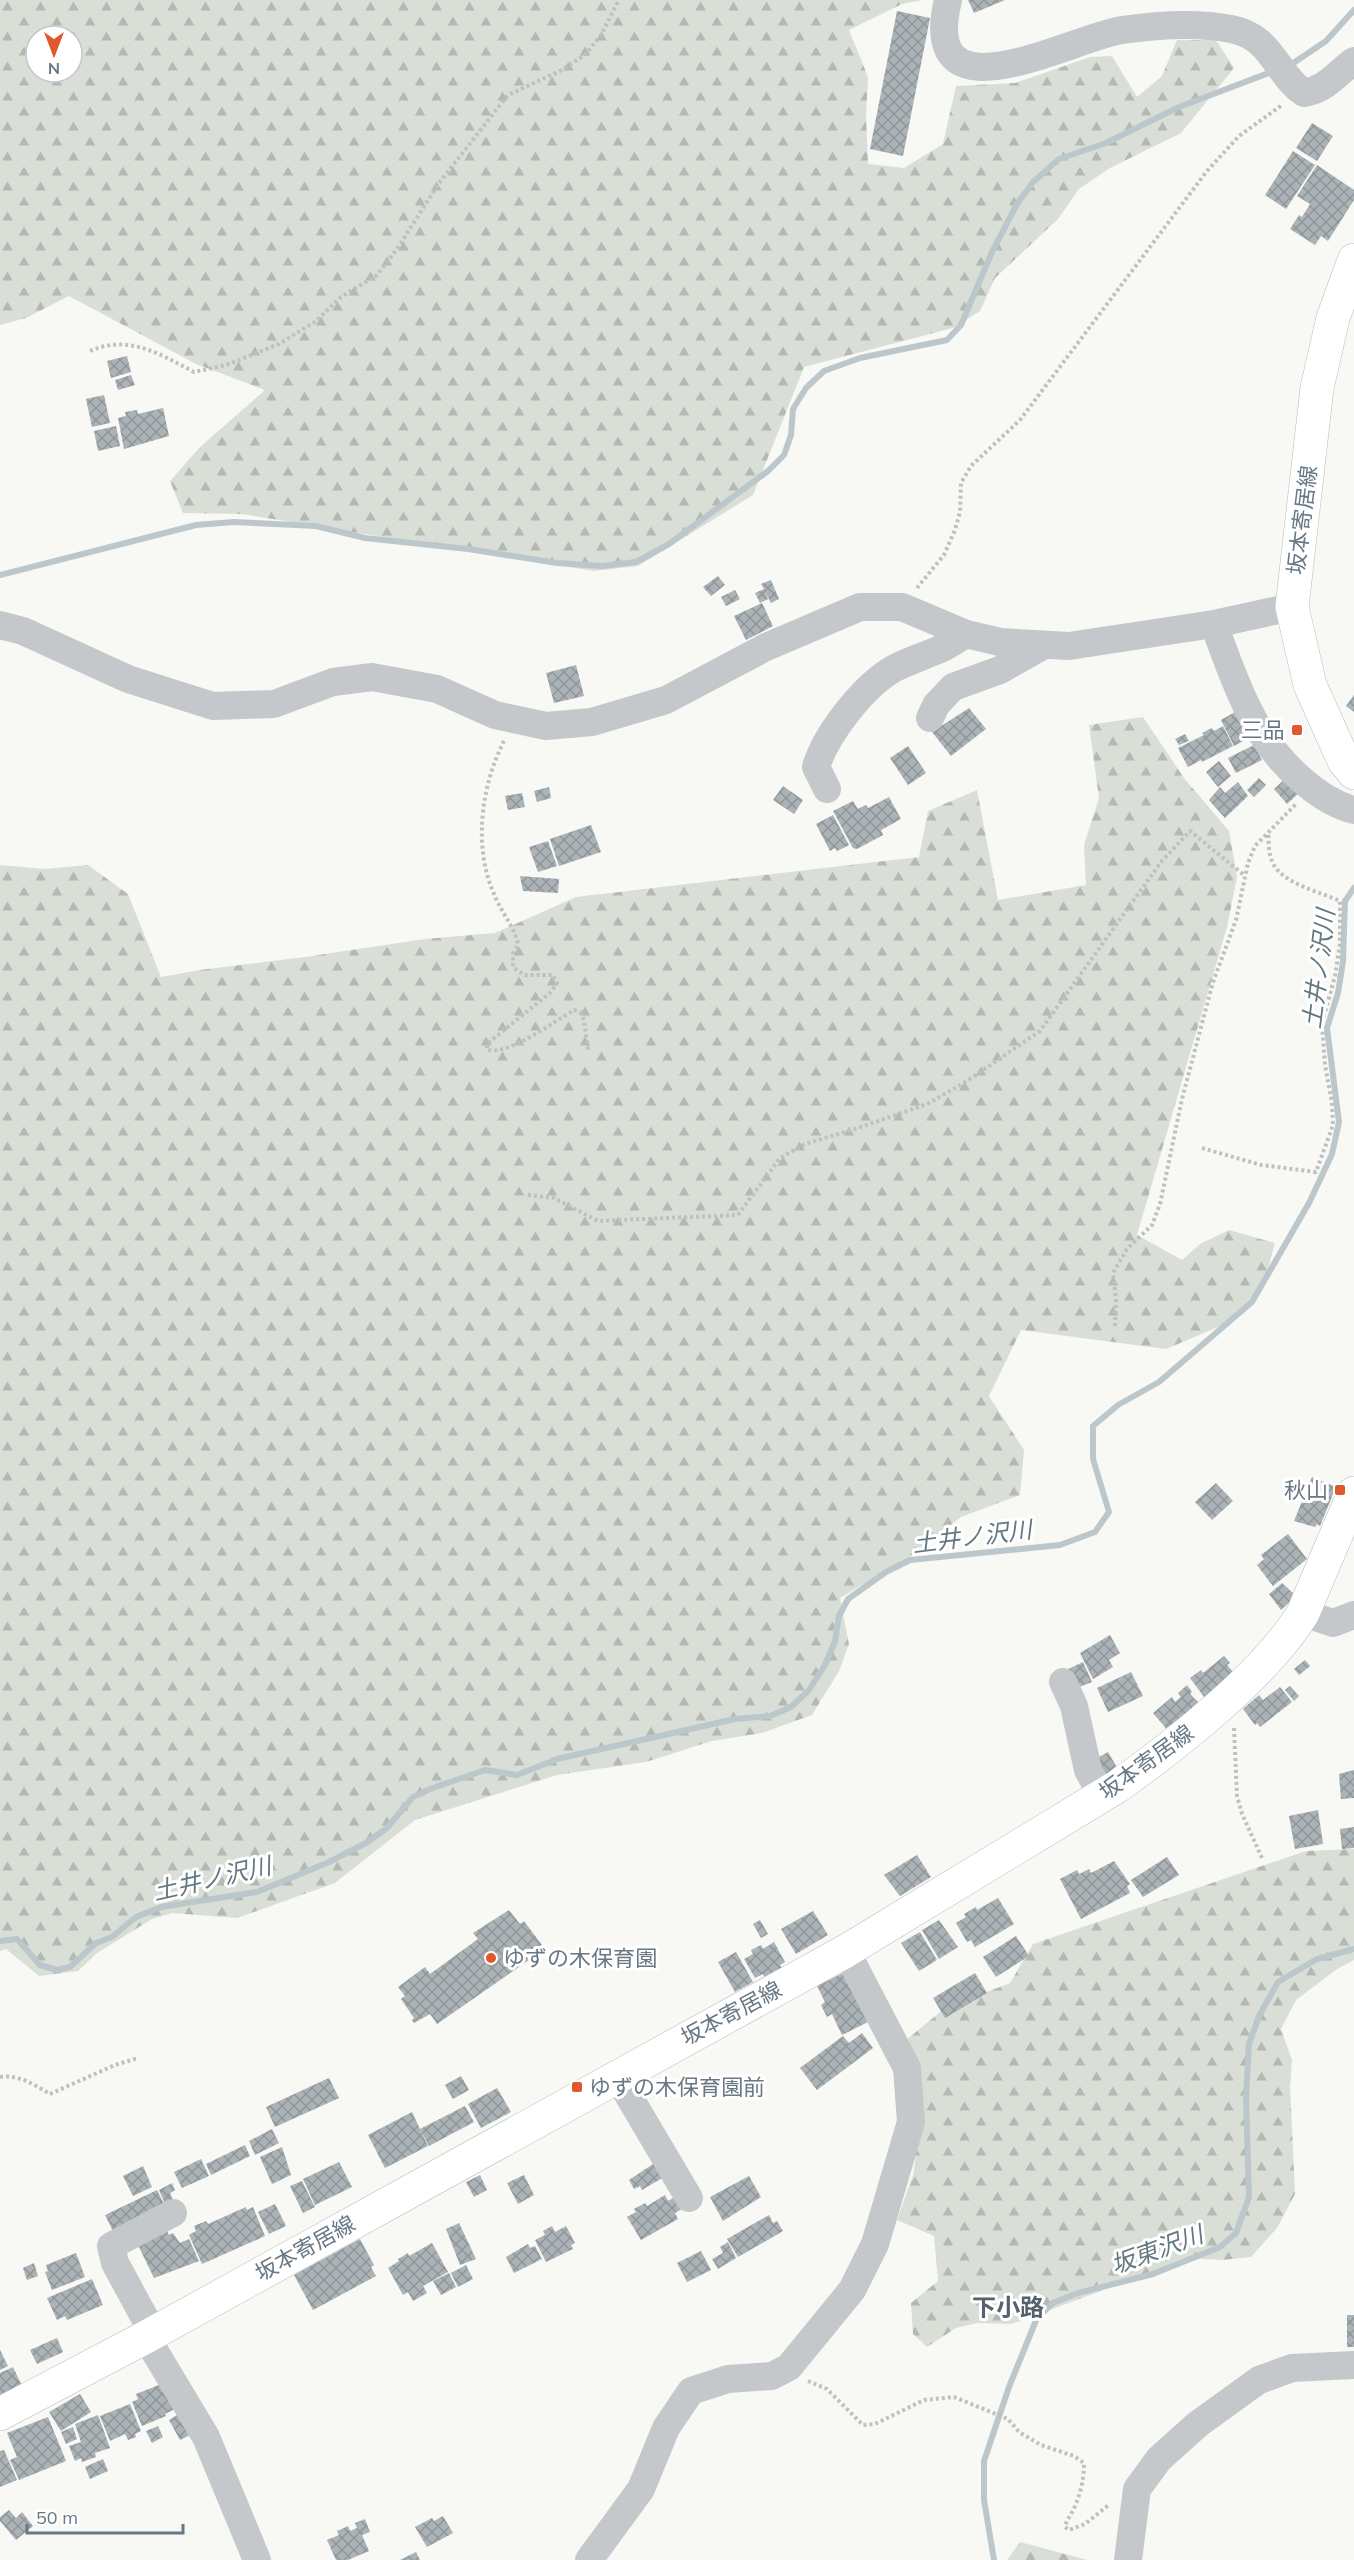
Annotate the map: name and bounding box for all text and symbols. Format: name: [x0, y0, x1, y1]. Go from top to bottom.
north arrow: [24, 24, 84, 84]
text: N: [48, 59, 60, 79]
street label: 坂本寄居線: [1281, 464, 1323, 576]
place label: 三品: [1241, 716, 1285, 744]
marker: 三品: [1290, 723, 1304, 737]
water label: 土井ノ沢川: [1296, 905, 1341, 1030]
place label: 秋山: [1284, 1476, 1328, 1504]
marker: 秋山: [1333, 1483, 1347, 1497]
water label: 土井ノ沢川: [910, 1513, 1036, 1558]
street label: 坂本寄居線: [1093, 1718, 1199, 1806]
water label: 土井ノ沢川: [150, 1849, 277, 1906]
place label: ゆずの木保育園: [503, 1944, 657, 1972]
marker: ゆずの木保育園: [484, 1951, 498, 1965]
street label: 坂本寄居線: [676, 1975, 786, 2051]
place label: ゆずの木保育園前: [589, 2073, 765, 2101]
marker: ゆずの木保育園前: [570, 2080, 584, 2094]
street label: 坂本寄居線: [250, 2209, 360, 2287]
water label: 坂東沢川: [1106, 2218, 1210, 2280]
district label: 下小路: [972, 2292, 1044, 2322]
scale bar: [27, 2497, 183, 2535]
text: 50 m: [36, 2506, 78, 2529]

